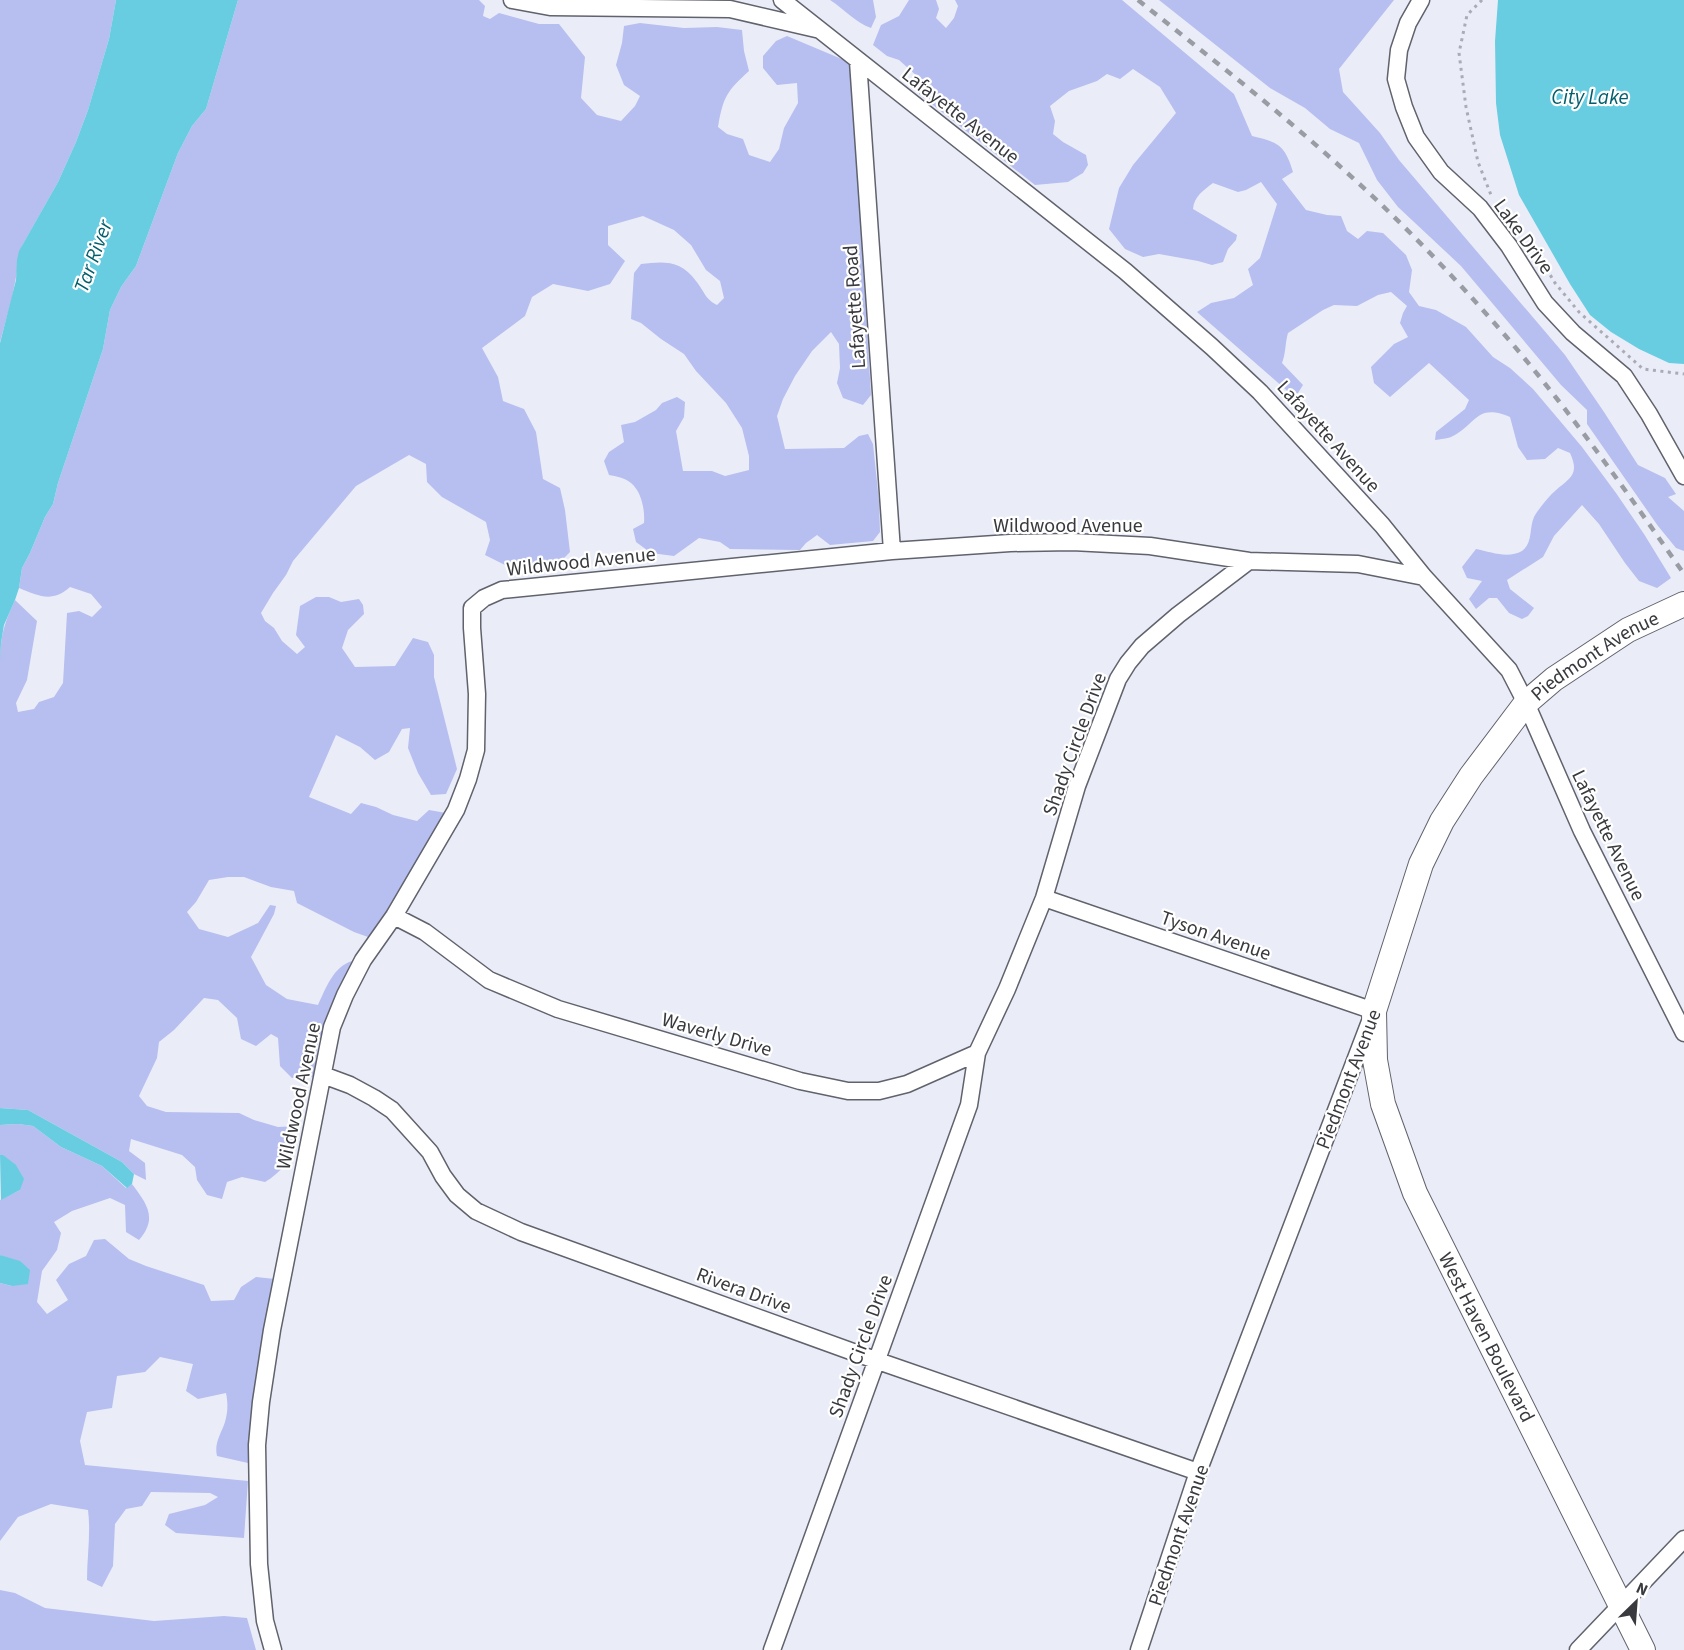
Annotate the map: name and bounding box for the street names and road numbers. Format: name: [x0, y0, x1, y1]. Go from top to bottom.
street label: Lafayette Avenue: [896, 61, 1025, 171]
street label: Lake Drive: [1486, 193, 1560, 280]
street label: Lafayette Road: [837, 244, 873, 370]
street label: Lafayette Avenue: [1270, 374, 1386, 499]
street label: Wildwood Avenue: [993, 512, 1143, 540]
street label: Wildwood Avenue: [505, 540, 657, 584]
street label: Piedmont Avenue: [1525, 605, 1664, 708]
street label: Shady Circle Drive: [1036, 669, 1114, 820]
street label: Lafayette Avenue: [1564, 765, 1652, 906]
street label: Tyson Avenue: [1157, 904, 1275, 968]
street label: Piedmont Avenue: [1309, 1005, 1389, 1153]
street label: Waverly Drive: [658, 1006, 775, 1064]
street label: Wildwood Avenue: [270, 1020, 328, 1172]
street label: West Haven Boulevard: [1431, 1248, 1541, 1427]
street label: Rivera Drive: [692, 1261, 795, 1321]
street label: Shady Circle Drive: [822, 1271, 900, 1422]
street label: Piedmont Avenue: [1142, 1461, 1216, 1610]

